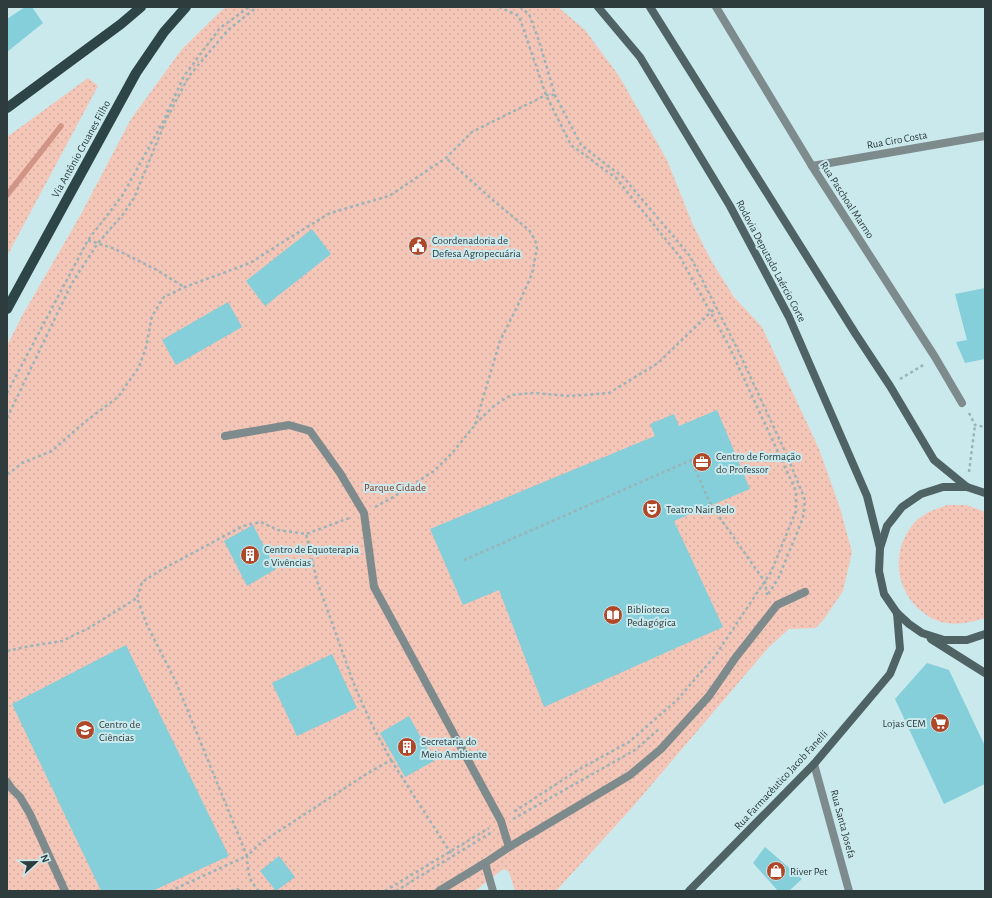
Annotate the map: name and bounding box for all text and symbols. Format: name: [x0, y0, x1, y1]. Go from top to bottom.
street label: Via Antônio Cruanes Filho: [50, 98, 112, 200]
street label: Rua Ciro Costa: [866, 129, 928, 151]
street label: Rua Paschoal Marmo: [818, 160, 876, 240]
street label: Rodovia Deputado Laércio Corte: [734, 198, 808, 324]
public building icon: Coordenadoria de Defesa Agropecuária: [407, 235, 429, 257]
place label: Coordenadoria de Defesa Agropecuária: [432, 235, 521, 259]
office icon: Centro de Formação do Professor: [691, 451, 713, 473]
place label: Centro de Formação do Professor: [716, 451, 801, 475]
park label: Parque Cidade: [364, 482, 426, 493]
theatre icon: Teatro Nair Belo: [641, 498, 663, 520]
place label: Teatro Nair Belo: [666, 504, 734, 515]
building icon: Centro de Equoterapia e Vivências: [239, 544, 261, 566]
place label: Centro de Equoterapia e Vivências: [264, 544, 359, 568]
library icon: Biblioteca Pedagógica: [602, 604, 624, 626]
place label: Biblioteca Pedagógica: [627, 604, 676, 628]
supermarket icon: Lojas CEM: [929, 712, 951, 734]
place label: Lojas CEM: [883, 718, 926, 729]
school or university icon: Centro de Ciências: [74, 719, 96, 741]
place label: Centro de Ciências: [99, 719, 140, 743]
street label: Rua Farmacêutico Jacob Fanelli: [732, 728, 830, 832]
building icon: Secretaria do Meio Ambiente: [396, 736, 418, 758]
place label: Secretaria do Meio Ambiente: [421, 736, 487, 760]
street label: Rua Santa Josefa: [829, 789, 857, 859]
north arrow: [16, 842, 56, 882]
text: N: [38, 853, 51, 864]
shop icon: River Pet: [765, 860, 787, 882]
place label: River Pet: [790, 866, 828, 877]

